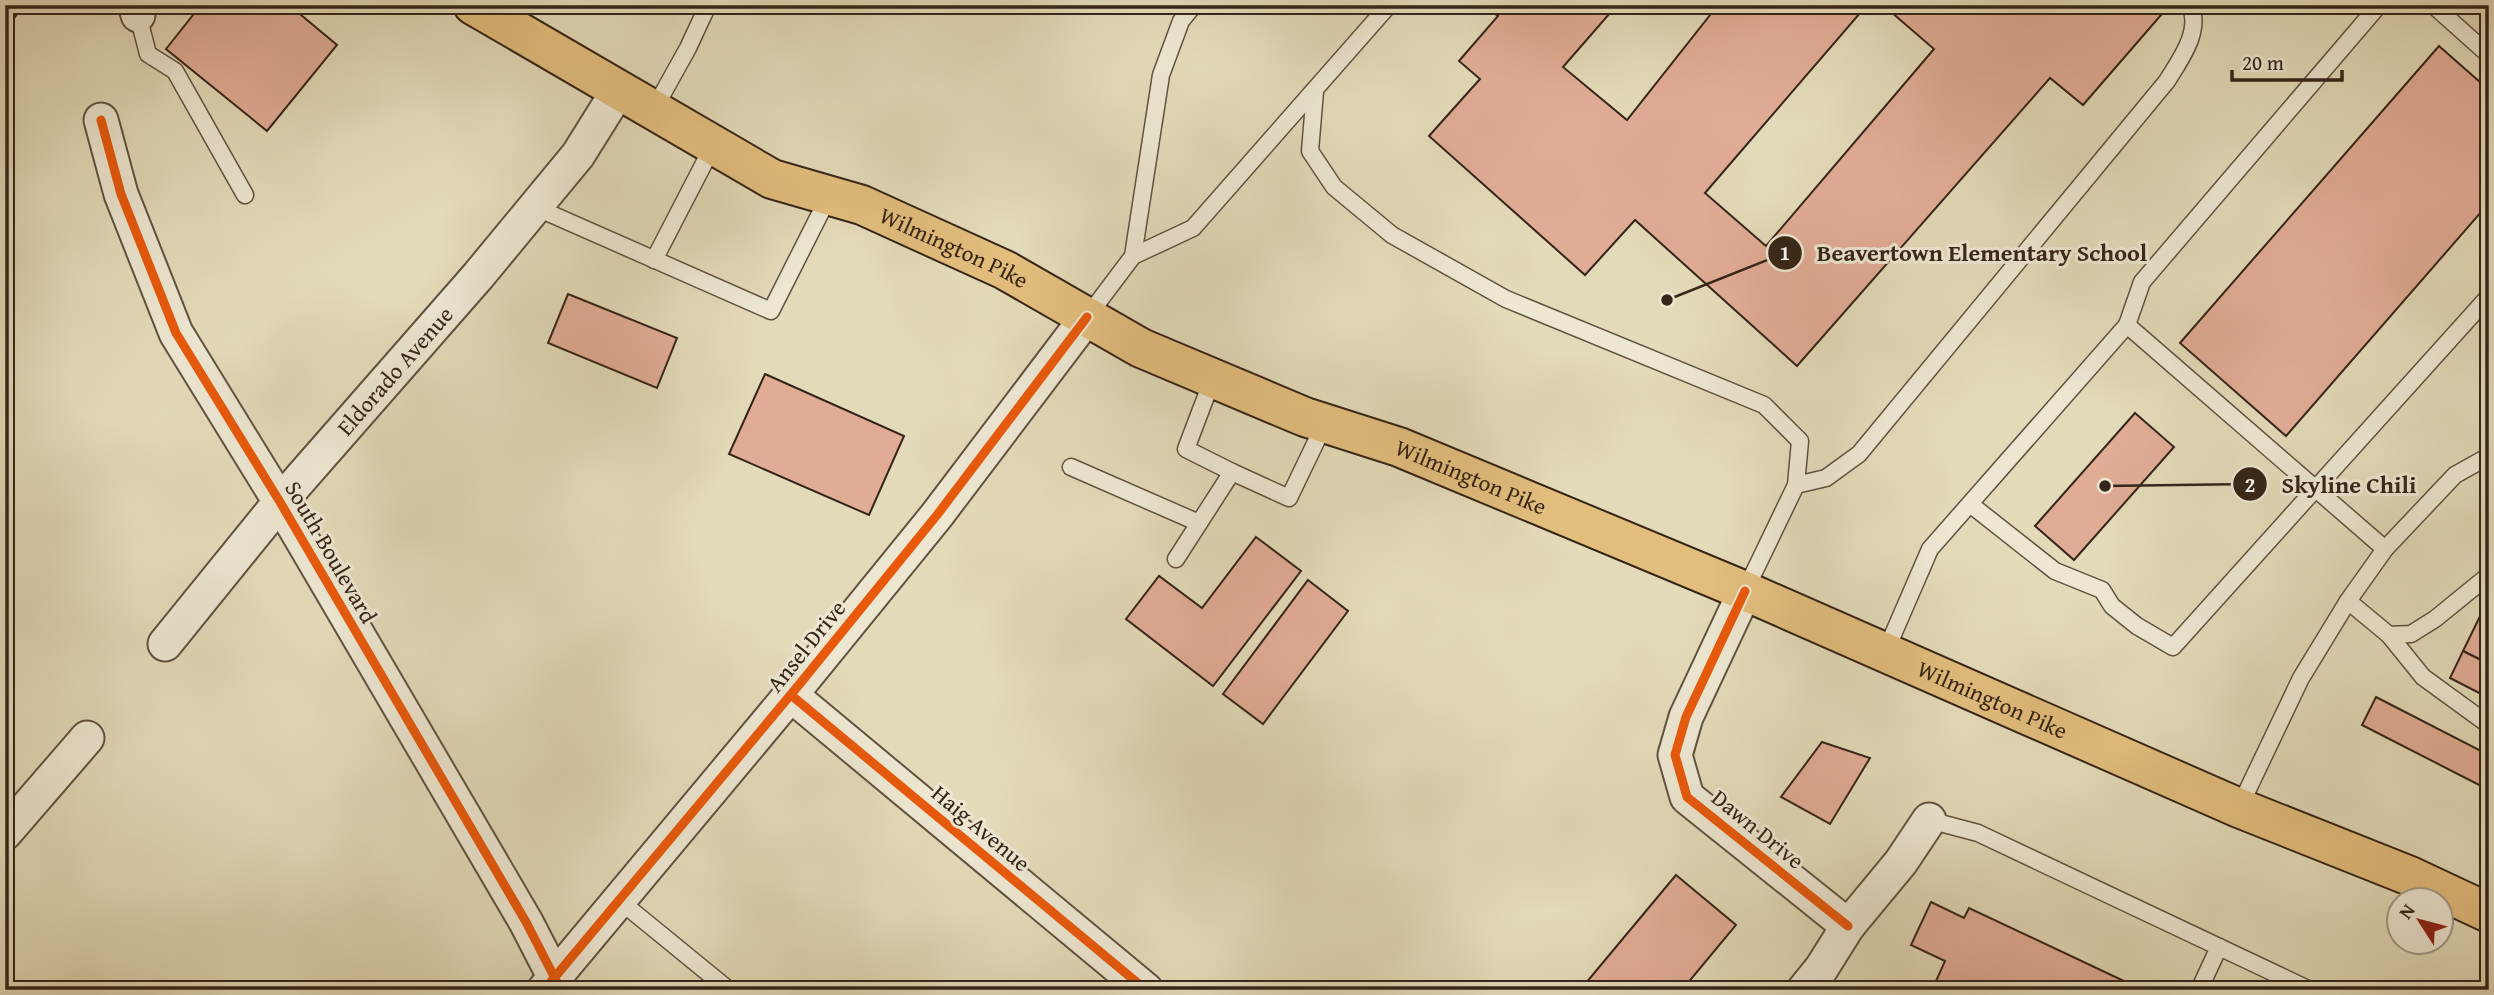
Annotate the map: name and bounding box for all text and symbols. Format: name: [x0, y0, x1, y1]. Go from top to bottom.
scale bar: [2232, 38, 2342, 82]
text: 20 m: [2242, 47, 2284, 78]
street label: Wilmington Pike: [874, 198, 1035, 296]
callout: Beavertown Elementary School: [1768, 230, 2161, 275]
text: Beavertown Elementary School: [1817, 235, 2148, 270]
text: 1: [1780, 237, 1790, 268]
street label: Eldorado Avenue: [329, 299, 460, 442]
street label: Wilmington Pike: [1391, 430, 1552, 523]
callout: Skyline Chili: [2233, 462, 2431, 507]
text: Skyline Chili: [2282, 467, 2416, 502]
text: 2: [2245, 469, 2255, 500]
street label: South Boulevard: [277, 474, 386, 630]
street label: Ansel Drive: [758, 593, 853, 699]
street label: Wilmington Pike: [1912, 652, 2073, 747]
street label: Haig Avenue: [925, 776, 1038, 879]
street label: Dawn Drive: [1705, 781, 1812, 876]
north arrow: [2386, 886, 2456, 956]
text: N: [2391, 897, 2421, 924]

